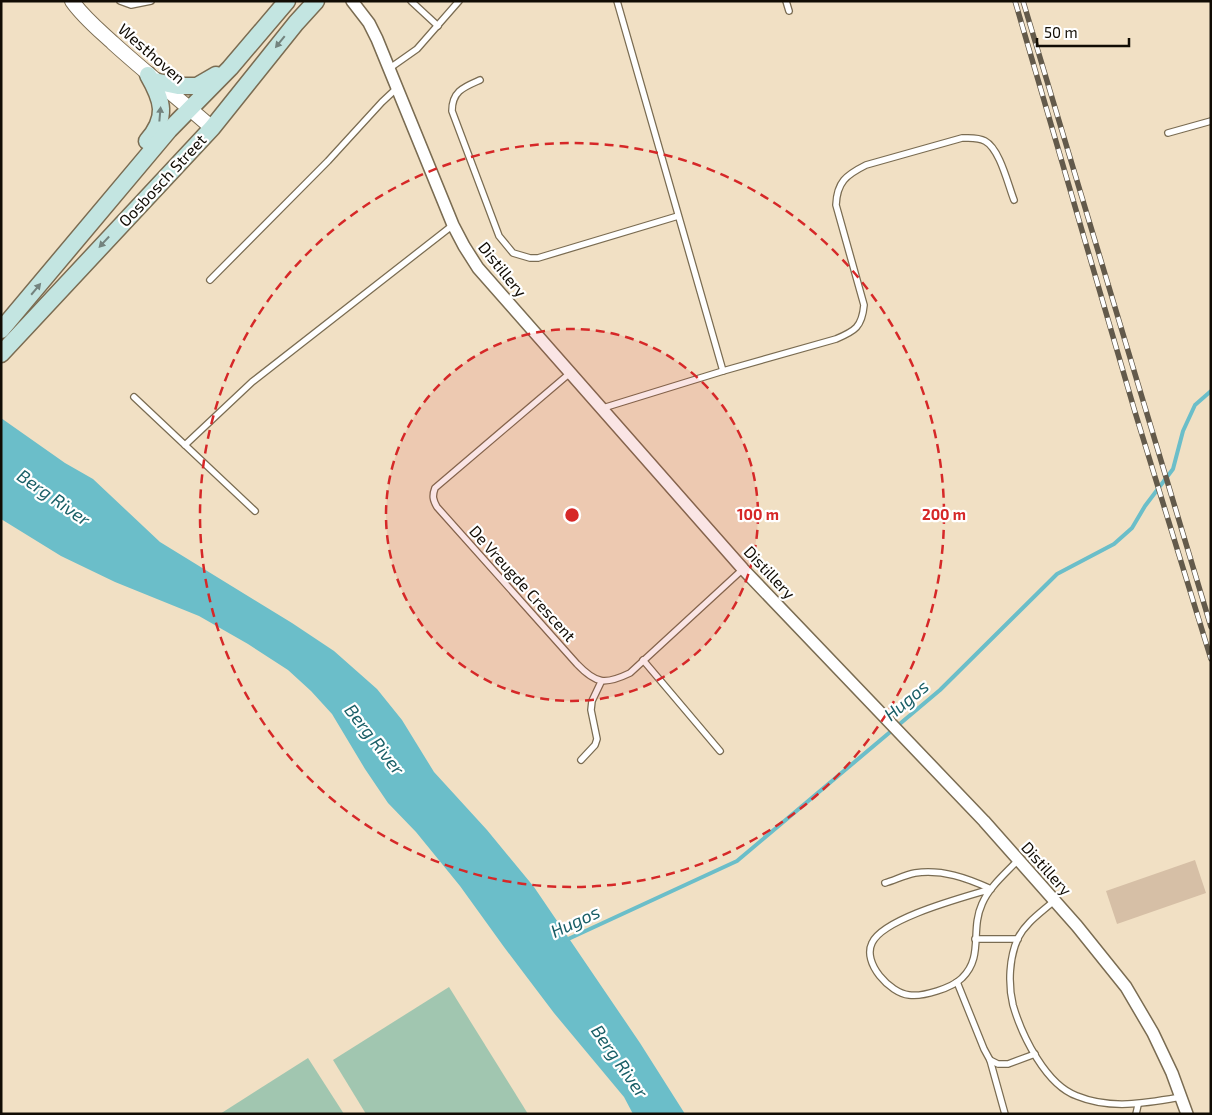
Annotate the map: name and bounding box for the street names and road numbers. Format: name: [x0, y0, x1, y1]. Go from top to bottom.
street label: Westhoven: [115, 19, 189, 87]
street label: Oosbosch Street: [114, 130, 210, 230]
street label: Distillery: [475, 237, 531, 301]
street label: De Vreugde Crescent: [466, 521, 580, 645]
street label: Distillery: [741, 541, 800, 603]
street label: Distillery: [1018, 837, 1076, 899]

